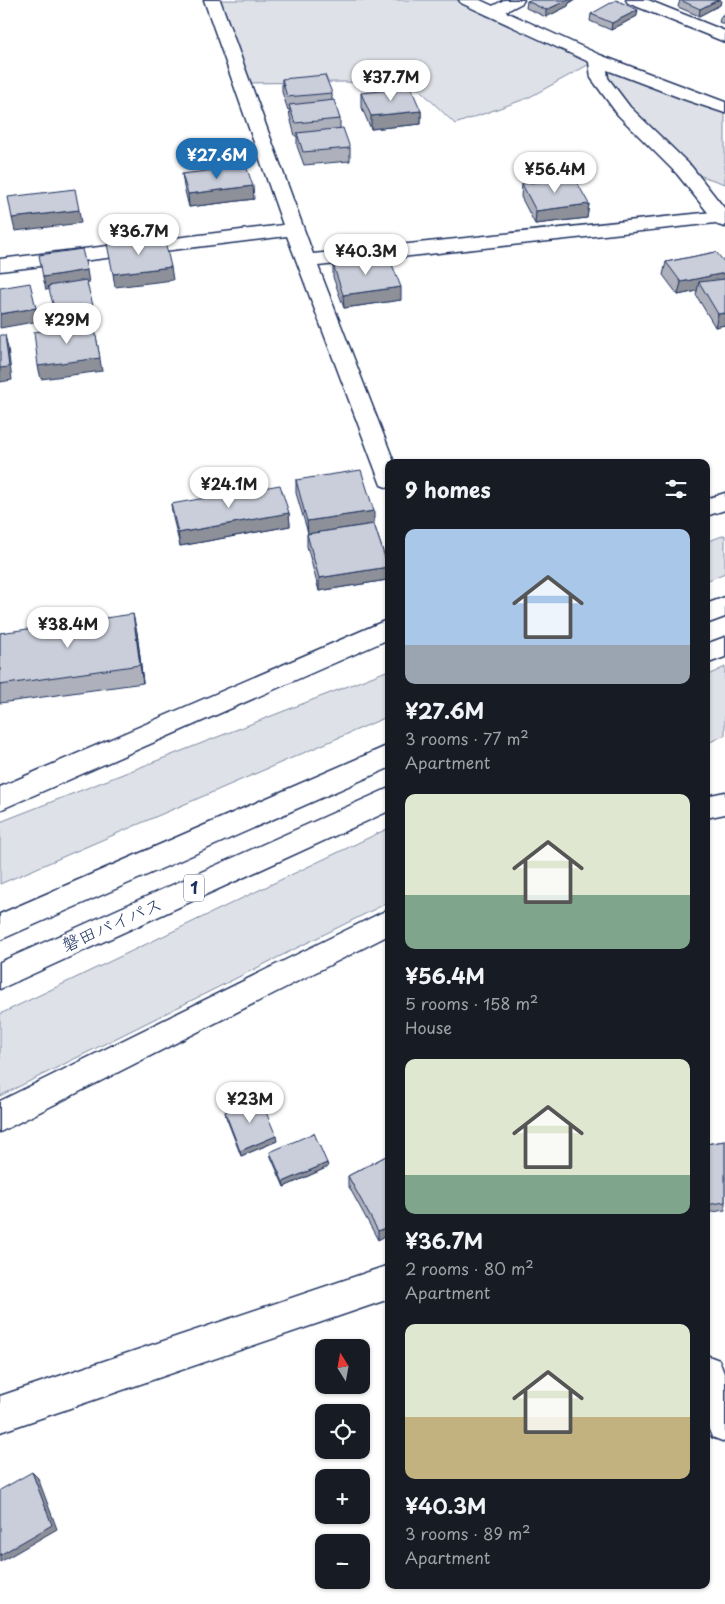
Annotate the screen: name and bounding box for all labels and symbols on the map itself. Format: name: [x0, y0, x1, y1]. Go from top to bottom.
pin: ¥37.7M: [350, 59, 432, 102]
pin: ¥27.6M: [176, 138, 258, 180]
pin: ¥56.4M: [514, 152, 596, 194]
pin: ¥36.7M: [98, 214, 180, 256]
pin: ¥40.3M: [325, 234, 407, 276]
pin: ¥29M: [37, 302, 97, 345]
pin: ¥24.1M: [188, 466, 270, 509]
pin: ¥38.4M: [27, 606, 109, 649]
road number: 1: [184, 874, 204, 901]
street label: 磐田バイパス: [57, 889, 166, 958]
pin: ¥23M: [220, 1082, 280, 1124]
north arrow: [315, 1339, 370, 1394]

